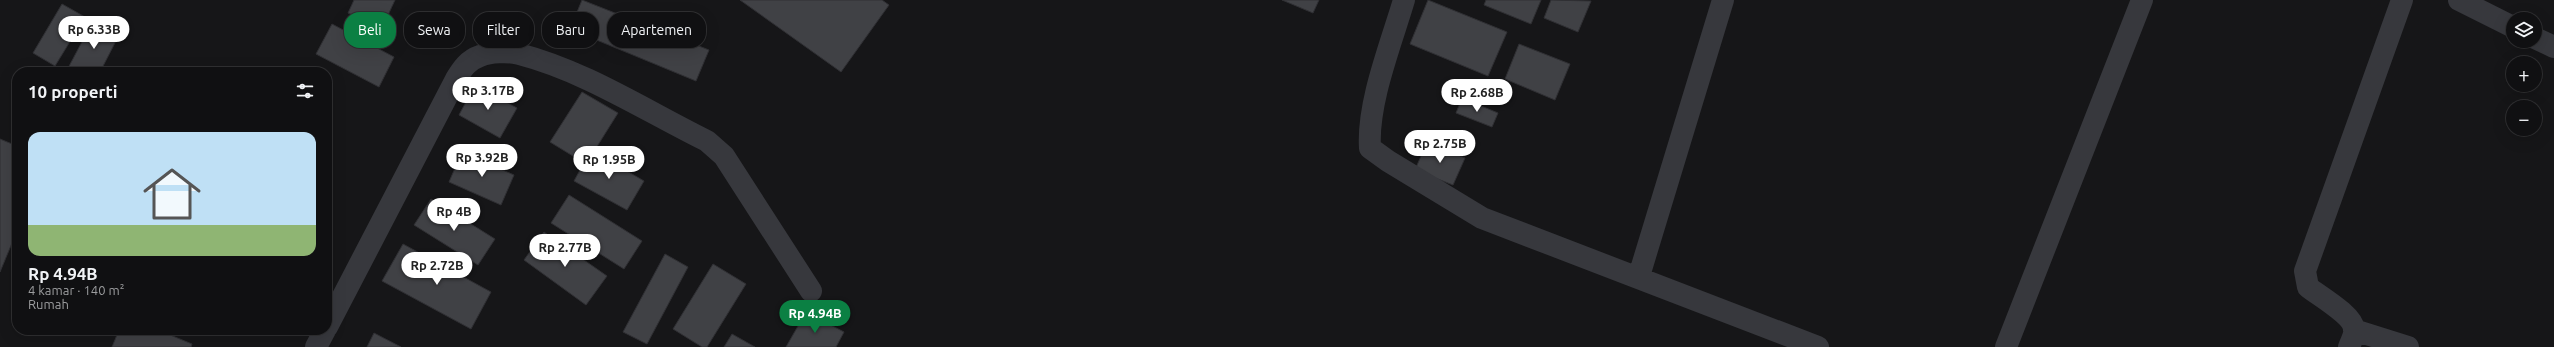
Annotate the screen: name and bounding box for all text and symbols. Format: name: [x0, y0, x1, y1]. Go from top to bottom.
chip: Beli: [344, 12, 396, 48]
chip: Sewa: [404, 12, 465, 48]
chip: Filter: [473, 12, 534, 48]
chip: Baru: [542, 12, 599, 48]
chip: Apartemen: [607, 12, 706, 48]
map controls: [2506, 12, 2542, 136]
button: layers: [2506, 12, 2542, 48]
pin: Rp 6.33B: [53, 16, 135, 50]
text: Rp 6.33B: [67, 22, 121, 36]
button: +: [2506, 56, 2542, 92]
pin: Rp 3.17B: [447, 77, 529, 111]
pin: Rp 2.68B: [1436, 79, 1518, 113]
icon: filters: [294, 80, 316, 102]
text: 10 properti: [28, 82, 118, 101]
text: Rp 3.17B: [461, 83, 515, 97]
text: Rp 2.68B: [1450, 85, 1504, 99]
button: −: [2506, 100, 2542, 136]
pin: Rp 2.75B: [1399, 130, 1481, 164]
text: Rp 2.75B: [1413, 136, 1467, 150]
pin: Rp 3.92B: [441, 144, 523, 178]
pin: Rp 1.95B: [568, 146, 650, 180]
text: Rp 3.92B: [455, 150, 509, 164]
text: Rp 1.95B: [582, 152, 636, 166]
icon: home: [136, 158, 208, 230]
pin: Rp 4B: [426, 198, 482, 232]
text: Rp 4B: [436, 204, 472, 218]
pin: Rp 2.77B: [524, 234, 606, 268]
text: Rp 2.77B: [538, 240, 592, 254]
pin: Rp 2.72B: [396, 252, 478, 286]
text: Rp 2.72B: [410, 258, 464, 272]
text: Rp 4.94B: [28, 264, 98, 283]
text: 4 kamar · 140 m²: [28, 283, 124, 297]
text: Rumah: [28, 297, 69, 311]
pin: Rp 4.94B: [774, 300, 856, 334]
text: Rp 4.94B: [788, 306, 842, 320]

